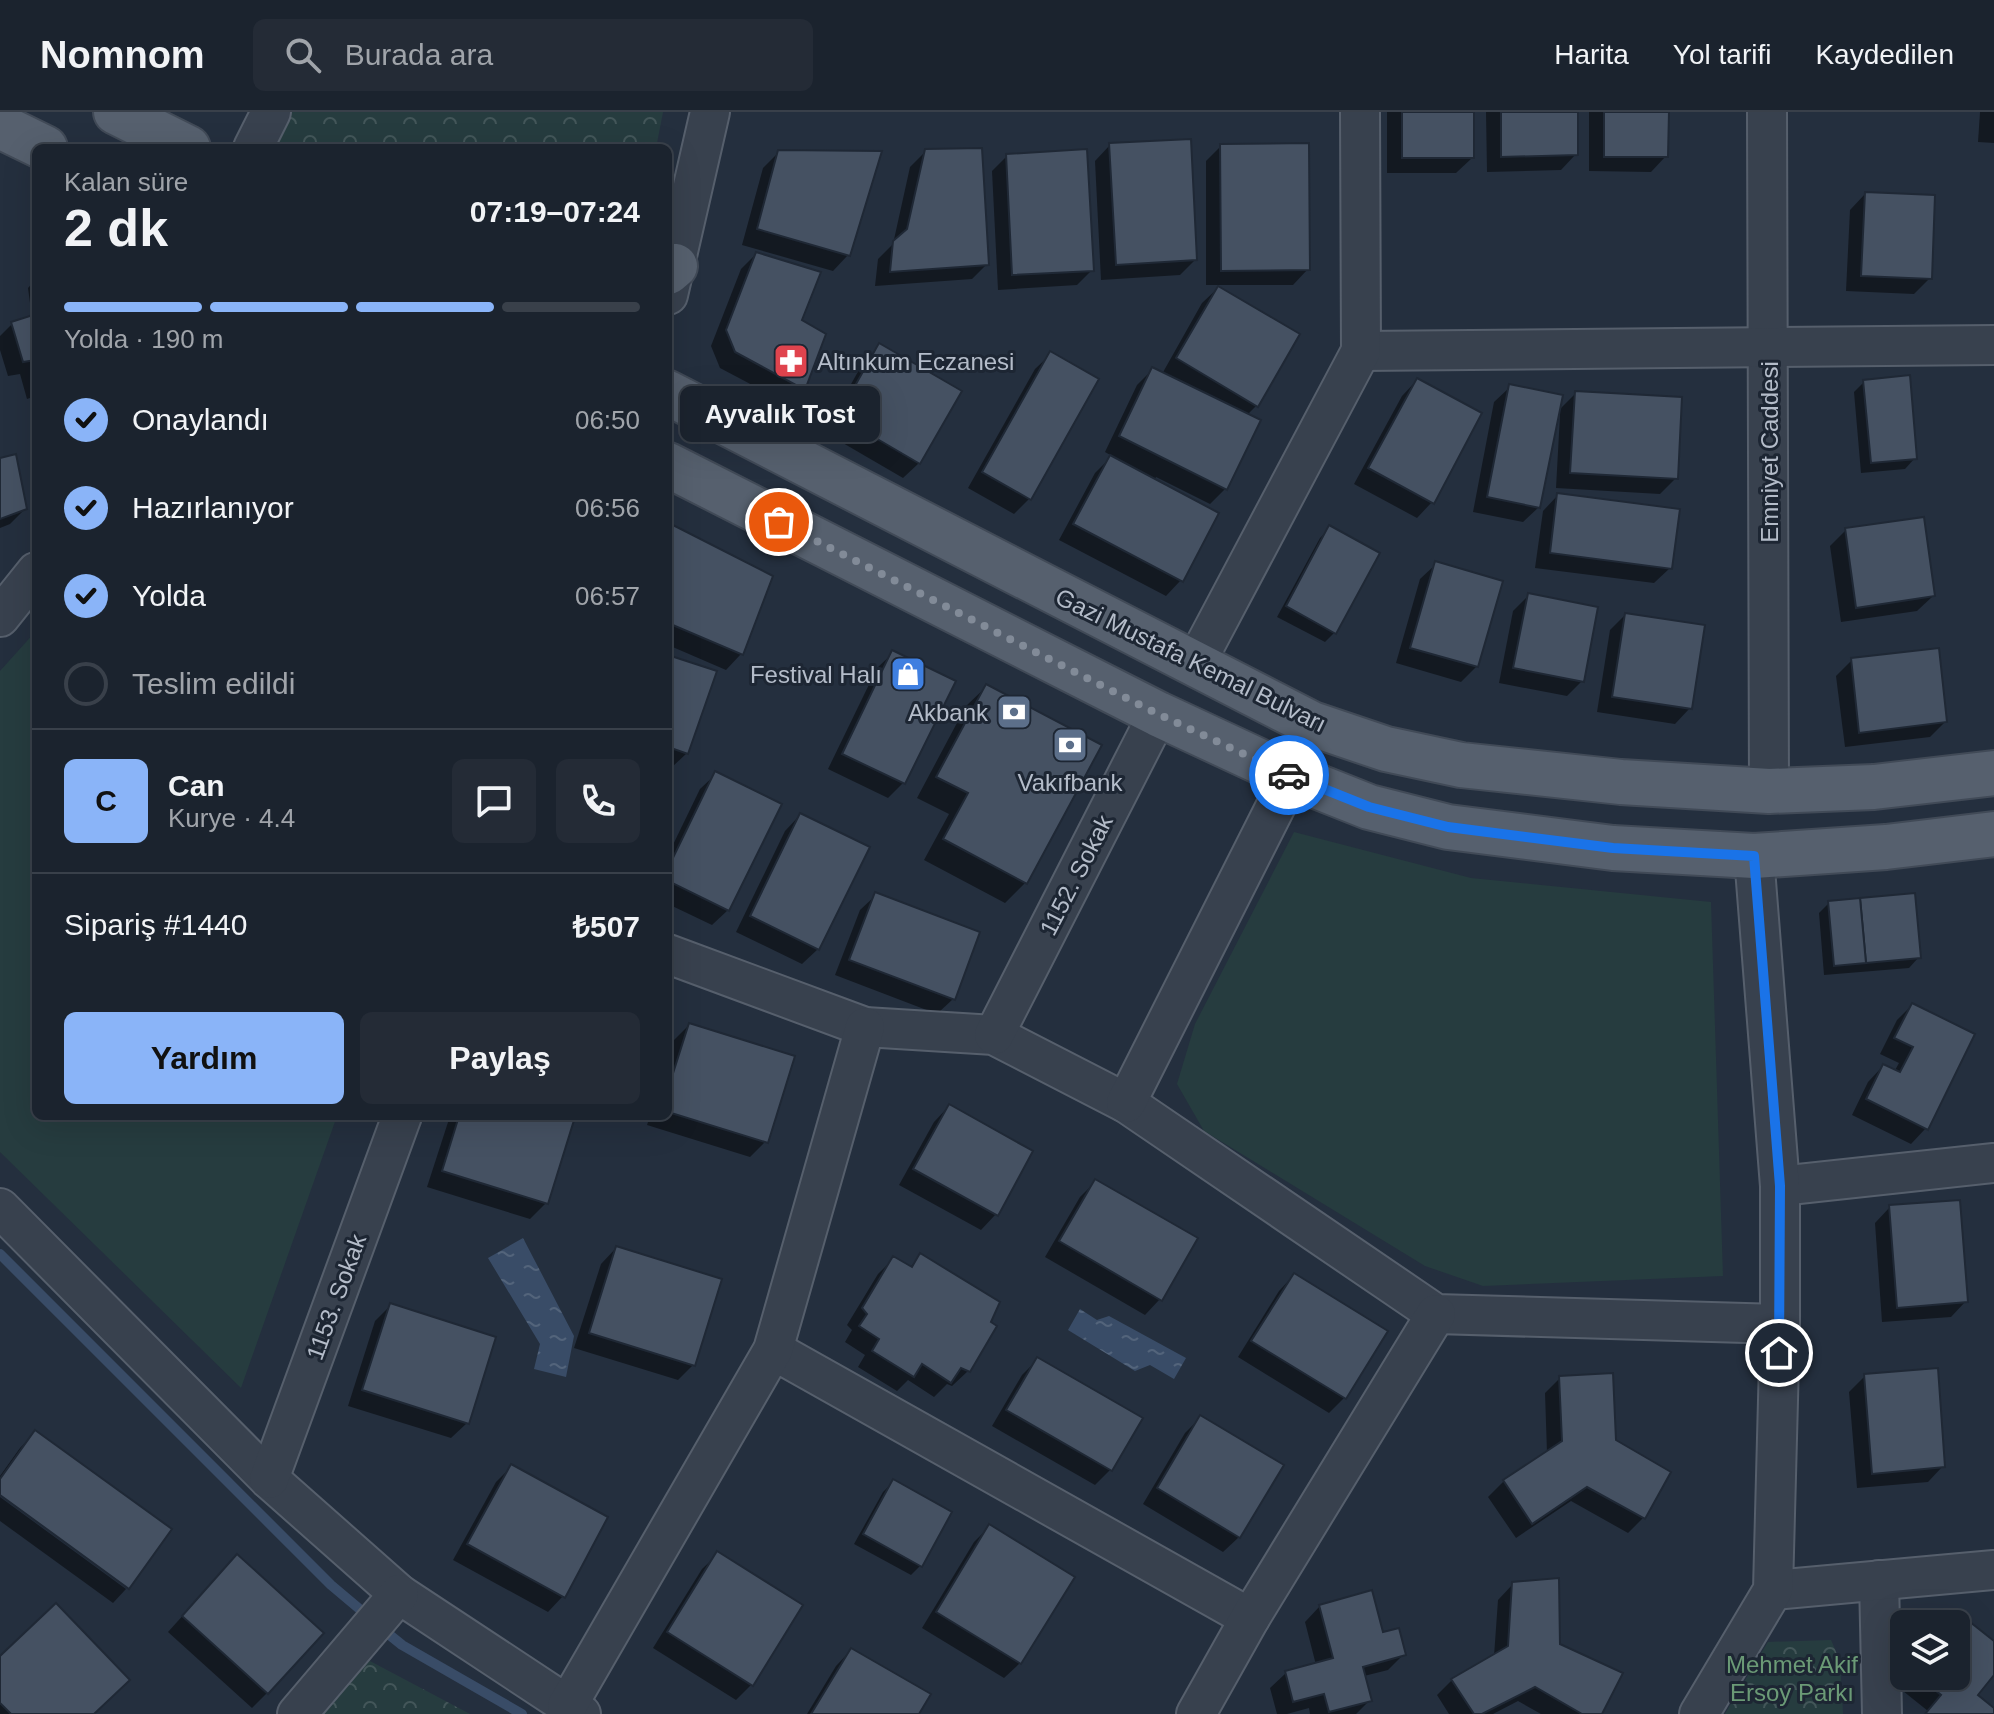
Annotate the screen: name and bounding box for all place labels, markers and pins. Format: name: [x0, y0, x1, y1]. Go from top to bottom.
pharmacy icon: Altınkum Eczanesi: [772, 342, 810, 380]
place label: Altınkum Eczanesi: [817, 348, 1014, 375]
callout: Ayvalık Tost: [679, 386, 879, 442]
pin: [745, 488, 813, 556]
shop icon: Festival Halı: [889, 655, 927, 693]
place label: Festival Halı: [750, 661, 882, 688]
bank icon: Akbank: [995, 693, 1033, 731]
place label: Akbank: [908, 699, 989, 726]
bank icon: Vakıfbank: [1051, 726, 1089, 764]
place label: Vakıfbank: [1018, 769, 1123, 796]
pin: [1745, 1319, 1813, 1387]

